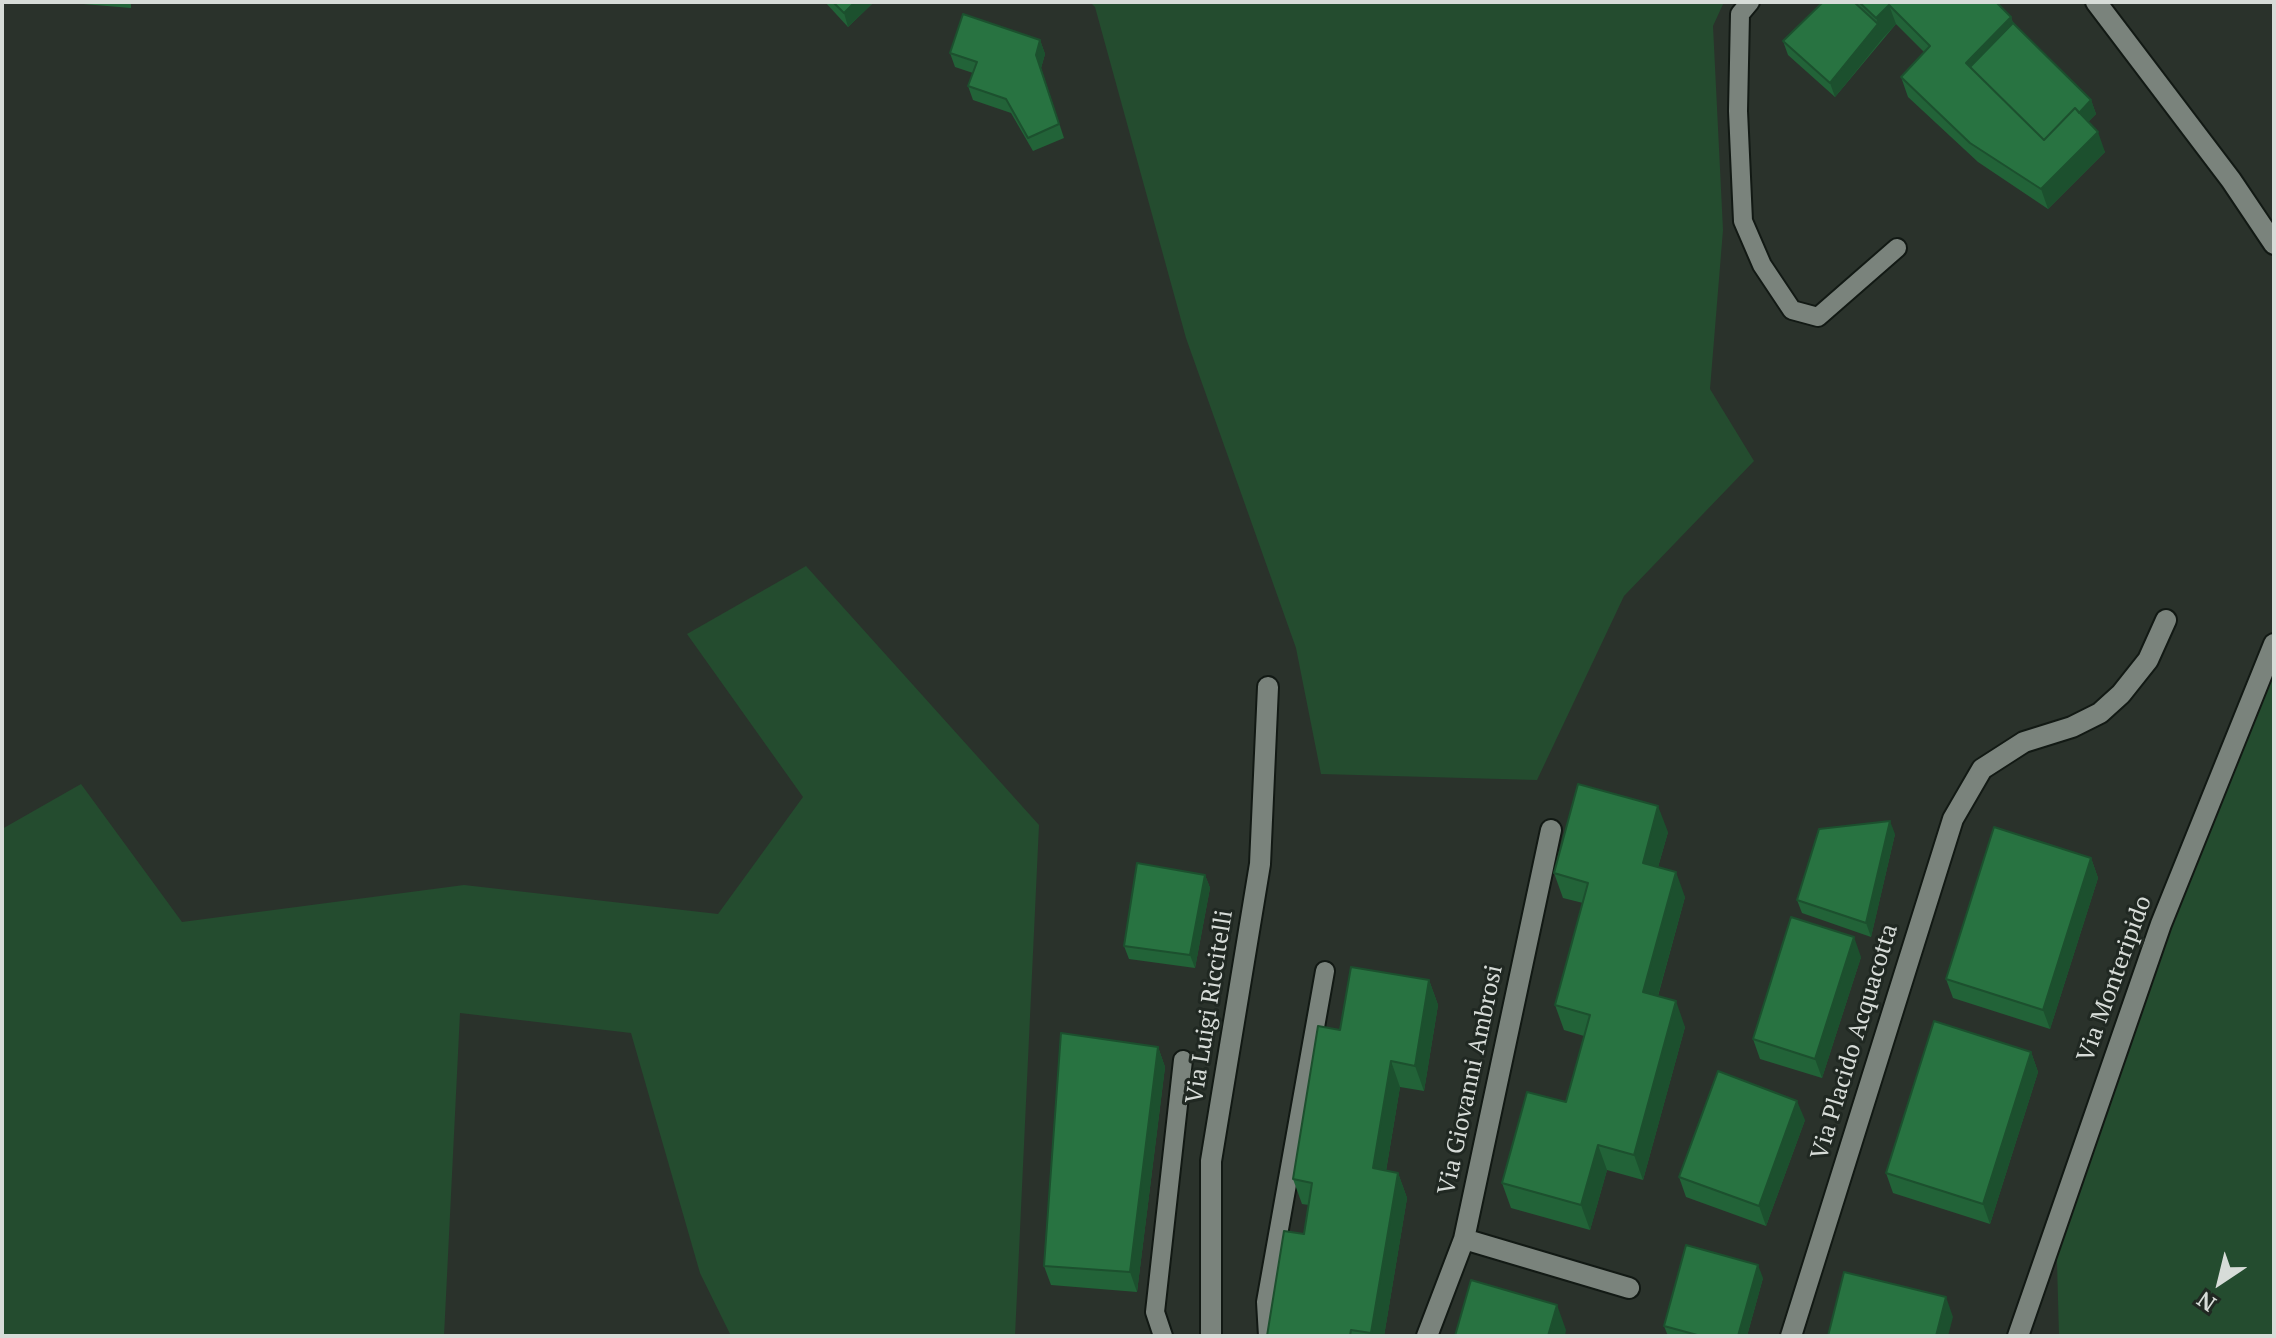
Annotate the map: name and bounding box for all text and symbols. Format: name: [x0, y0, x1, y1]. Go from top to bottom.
street label: Via Monteripido: [2072, 892, 2158, 1066]
street label: Via Luigi Riccitelli: [1180, 908, 1240, 1106]
street label: Via Placido Acquacotta: [1805, 921, 1905, 1163]
street label: Via Giovanni Ambrosi: [1433, 962, 1509, 1198]
north arrow: [2180, 1242, 2260, 1322]
text: N: [2191, 1285, 2221, 1319]

